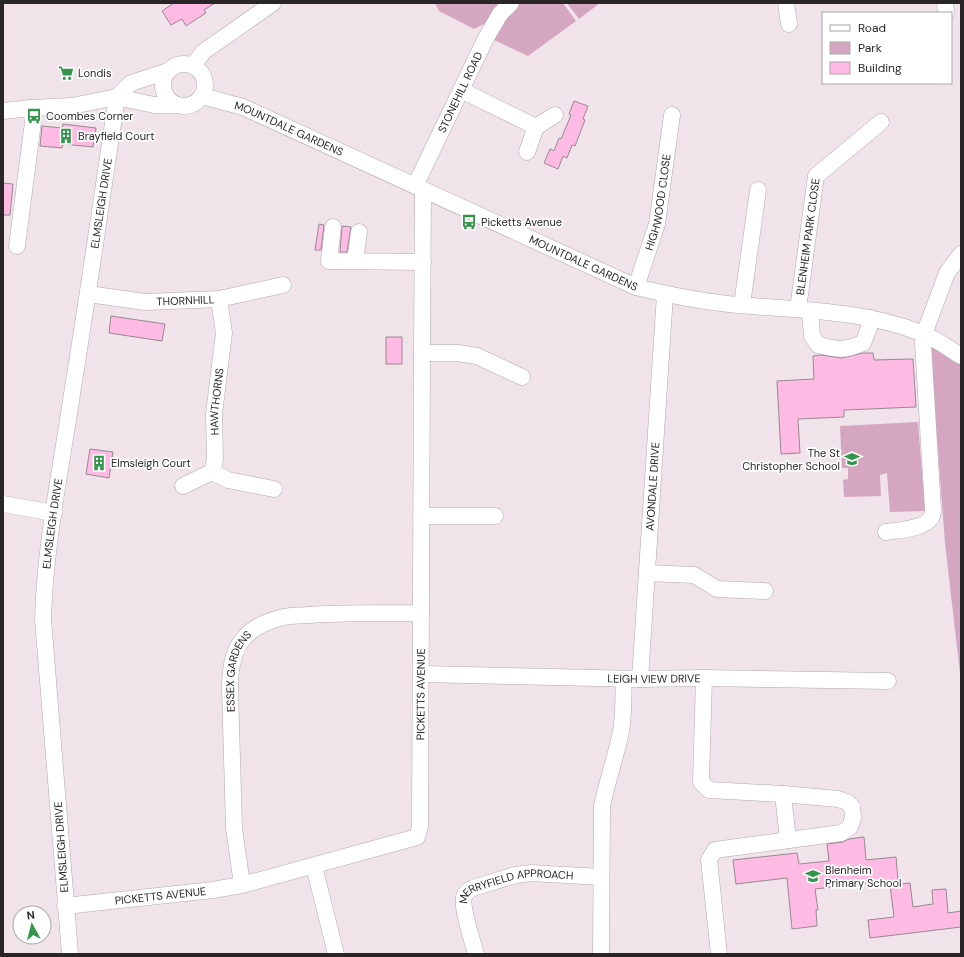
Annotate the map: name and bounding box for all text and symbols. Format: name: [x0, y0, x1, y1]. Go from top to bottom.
legend: [822, 12, 952, 84]
text: Road: [858, 20, 886, 36]
text: Park: [858, 40, 882, 56]
street label: STONEHILL ROAD: [435, 49, 486, 135]
text: Building: [858, 60, 902, 76]
supermarket icon: Londis: [57, 64, 75, 82]
place label: Londis: [78, 66, 111, 80]
street label: MOUNTDALE GARDENS: [233, 98, 346, 159]
bus stop icon: Coombes Corner: [25, 107, 43, 125]
place label: Coombes Corner: [46, 109, 133, 123]
building icon: Brayfield Court: [57, 127, 75, 145]
place label: Brayfield Court: [78, 129, 154, 143]
street label: HIGHWOOD CLOSE: [642, 153, 674, 252]
street label: ELMSLEIGH DRIVE: [88, 157, 115, 250]
street label: BLENHEIM PARK CLOSE: [793, 177, 823, 296]
bus stop icon: Picketts Avenue: [460, 213, 478, 231]
place label: Picketts Avenue: [481, 215, 562, 229]
street label: MOUNTDALE GARDENS: [527, 232, 640, 294]
street label: THORNHILL: [156, 292, 215, 309]
street label: HAWTHORNS: [207, 367, 227, 435]
street label: AVONDALE DRIVE: [643, 442, 662, 531]
place label: The St Christopher School: [742, 446, 840, 473]
school or university icon: The St Christopher School: [843, 450, 861, 468]
building icon: Elmsleigh Court: [90, 454, 108, 472]
place label: Elmsleigh Court: [111, 456, 191, 470]
street label: ELMSLEIGH DRIVE: [39, 477, 65, 570]
street label: ESSEX GARDENS: [223, 628, 254, 712]
street label: PICKETTS AVENUE: [413, 648, 428, 740]
street label: LEIGH VIEW DRIVE: [607, 671, 701, 686]
street label: ELMSLEIGH DRIVE: [51, 801, 71, 893]
place label: Blenheim Primary School: [825, 863, 901, 890]
street label: MERRYFIELD APPROACH: [456, 866, 574, 904]
school or university icon: Blenheim Primary School: [804, 867, 822, 885]
street label: PICKETTS AVENUE: [114, 884, 207, 908]
north arrow: [12, 905, 52, 945]
text: N: [26, 908, 36, 923]

